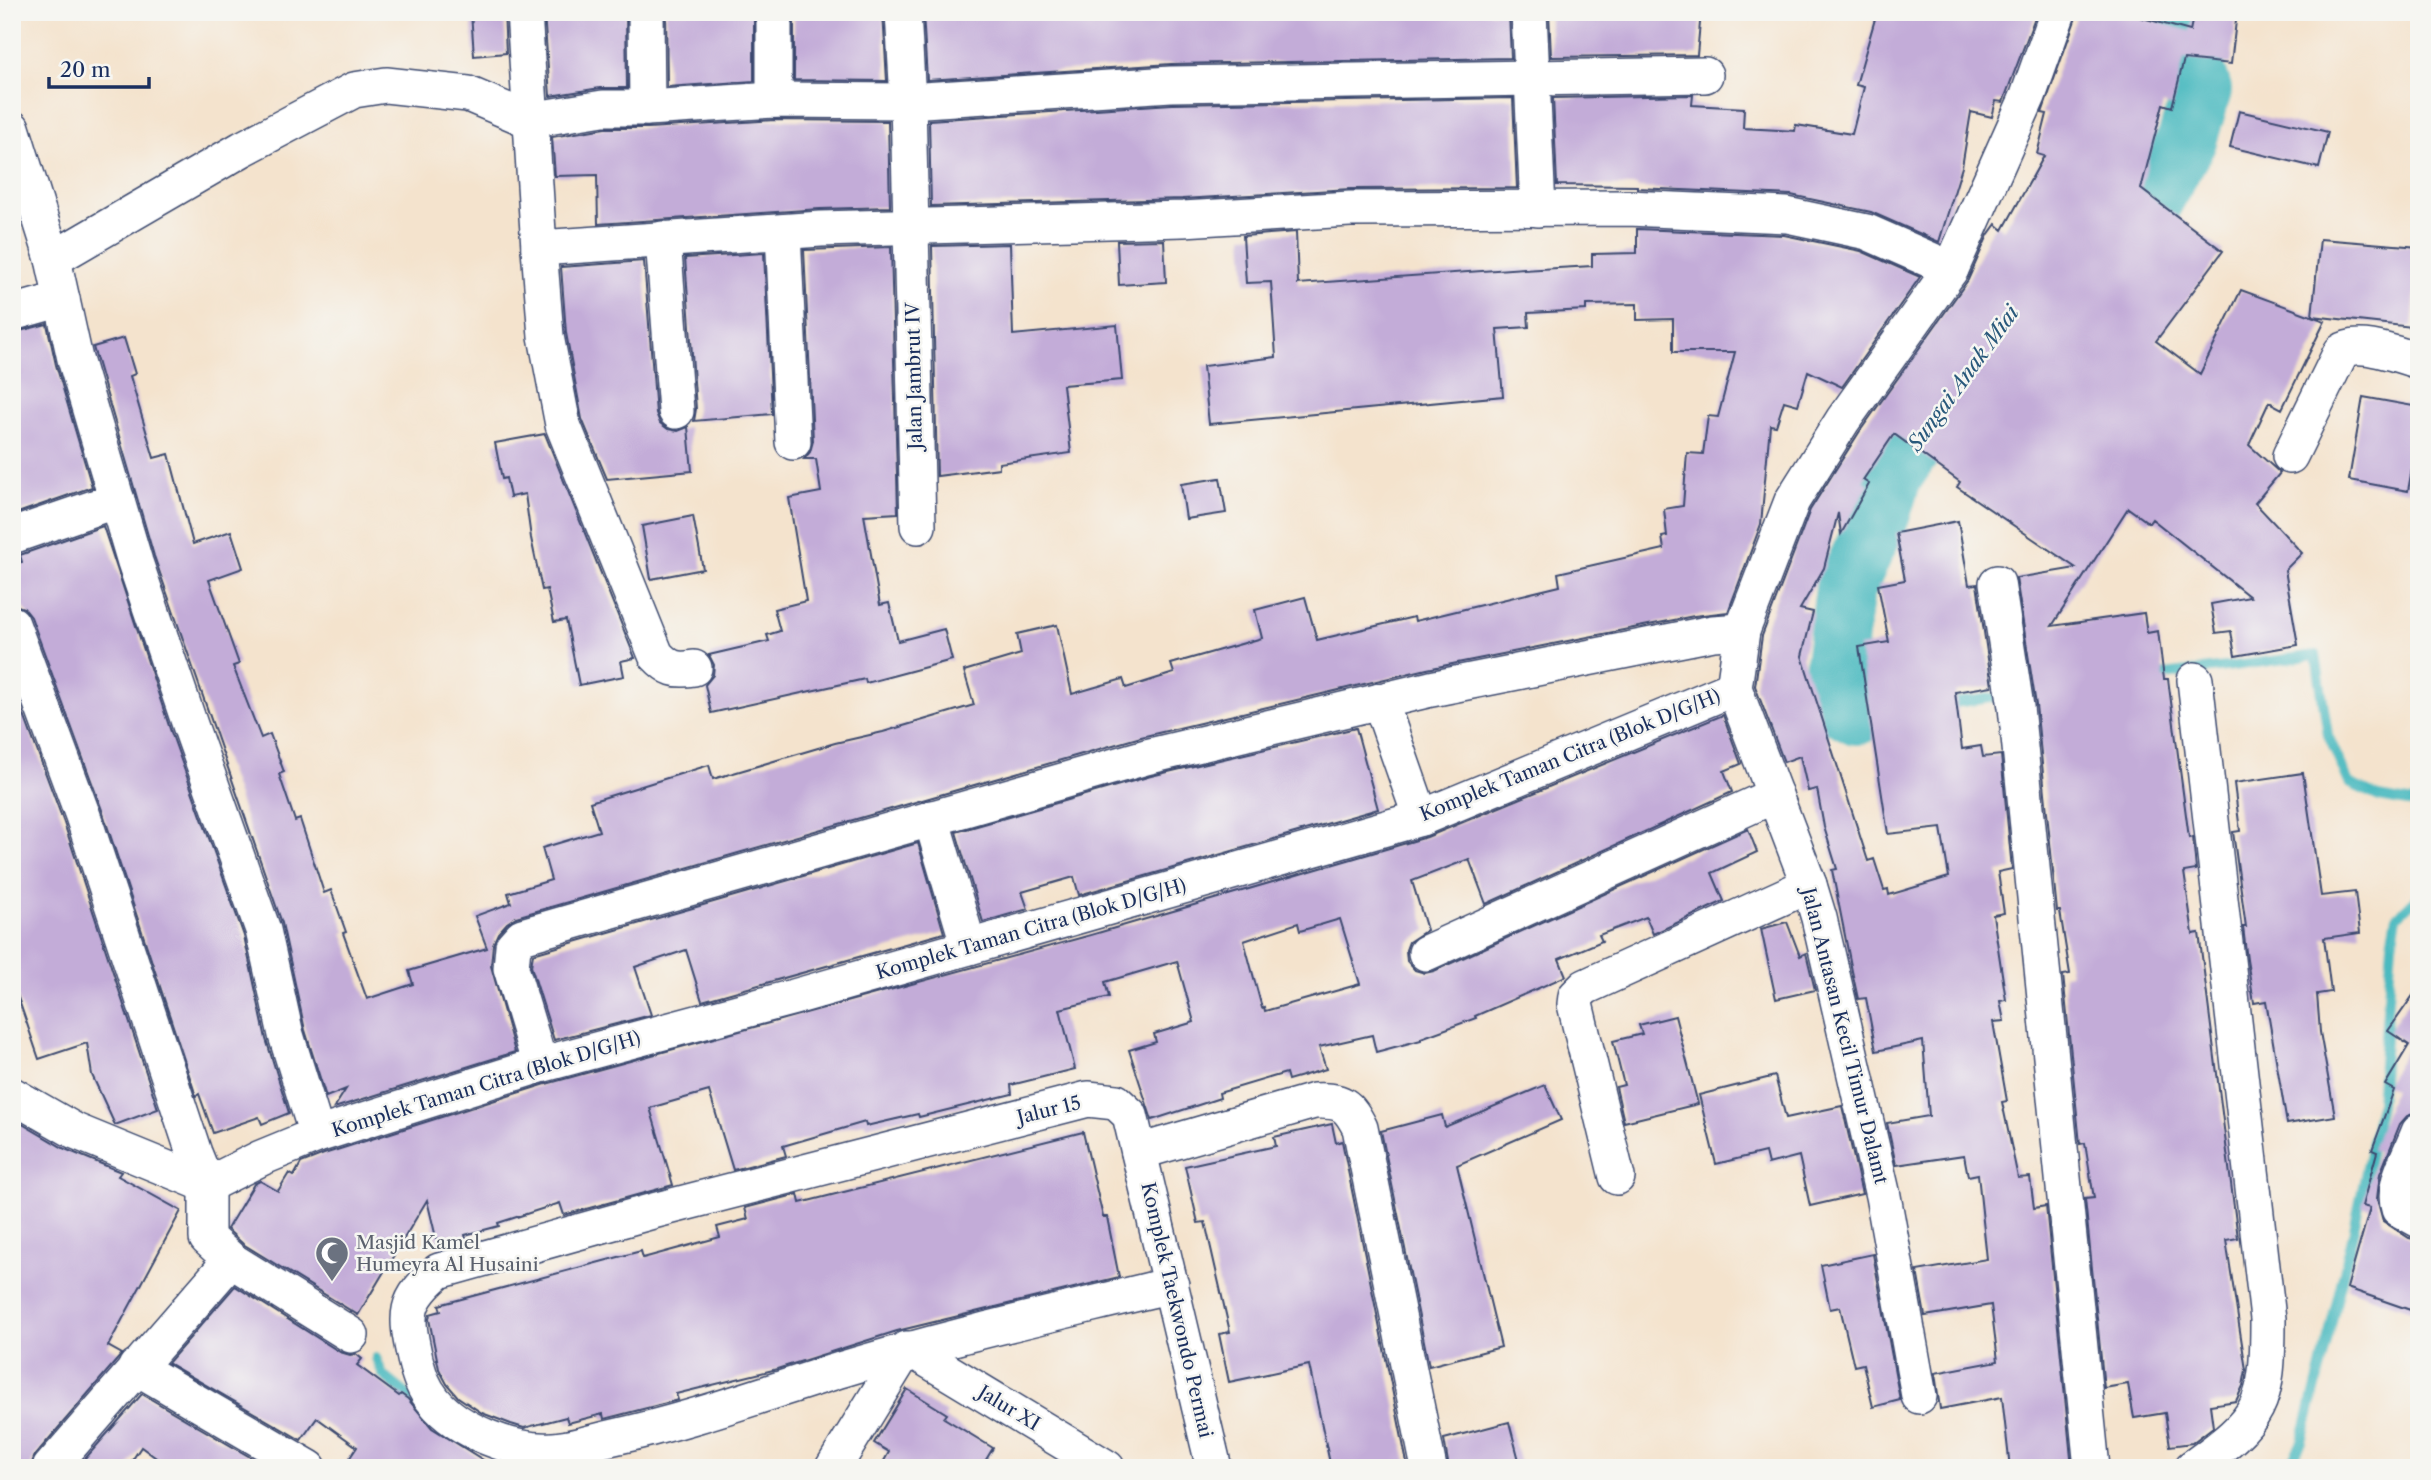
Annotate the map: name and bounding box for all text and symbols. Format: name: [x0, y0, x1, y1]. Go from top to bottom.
scale bar: [49, 46, 149, 90]
text: 20 m: [60, 57, 111, 82]
water label: Sungai Anak Miai: [1901, 299, 2025, 457]
street label: Jalan Jambrut IV: [901, 301, 927, 453]
street label: Komplek Taman Citra (Blok D/G/H): [1417, 684, 1723, 826]
street label: Komplek Taman Citra (Blok D/G/H): [873, 874, 1189, 984]
street label: Jalan Antasan Kecil Timur Dalamt: [1796, 883, 1893, 1187]
street label: Komplek Taman Citra (Blok D/G/H): [329, 1026, 643, 1142]
street label: Jalur 15: [1012, 1091, 1083, 1130]
street label: Komplek Taekwondo Permai: [1136, 1180, 1218, 1440]
place label: Masjid Kamel Humeyra Al Husaini: [356, 1231, 539, 1276]
mosque icon: Masjid Kamel Humeyra Al Husaini: [313, 1234, 351, 1283]
street label: Jalur XI: [971, 1379, 1044, 1435]

